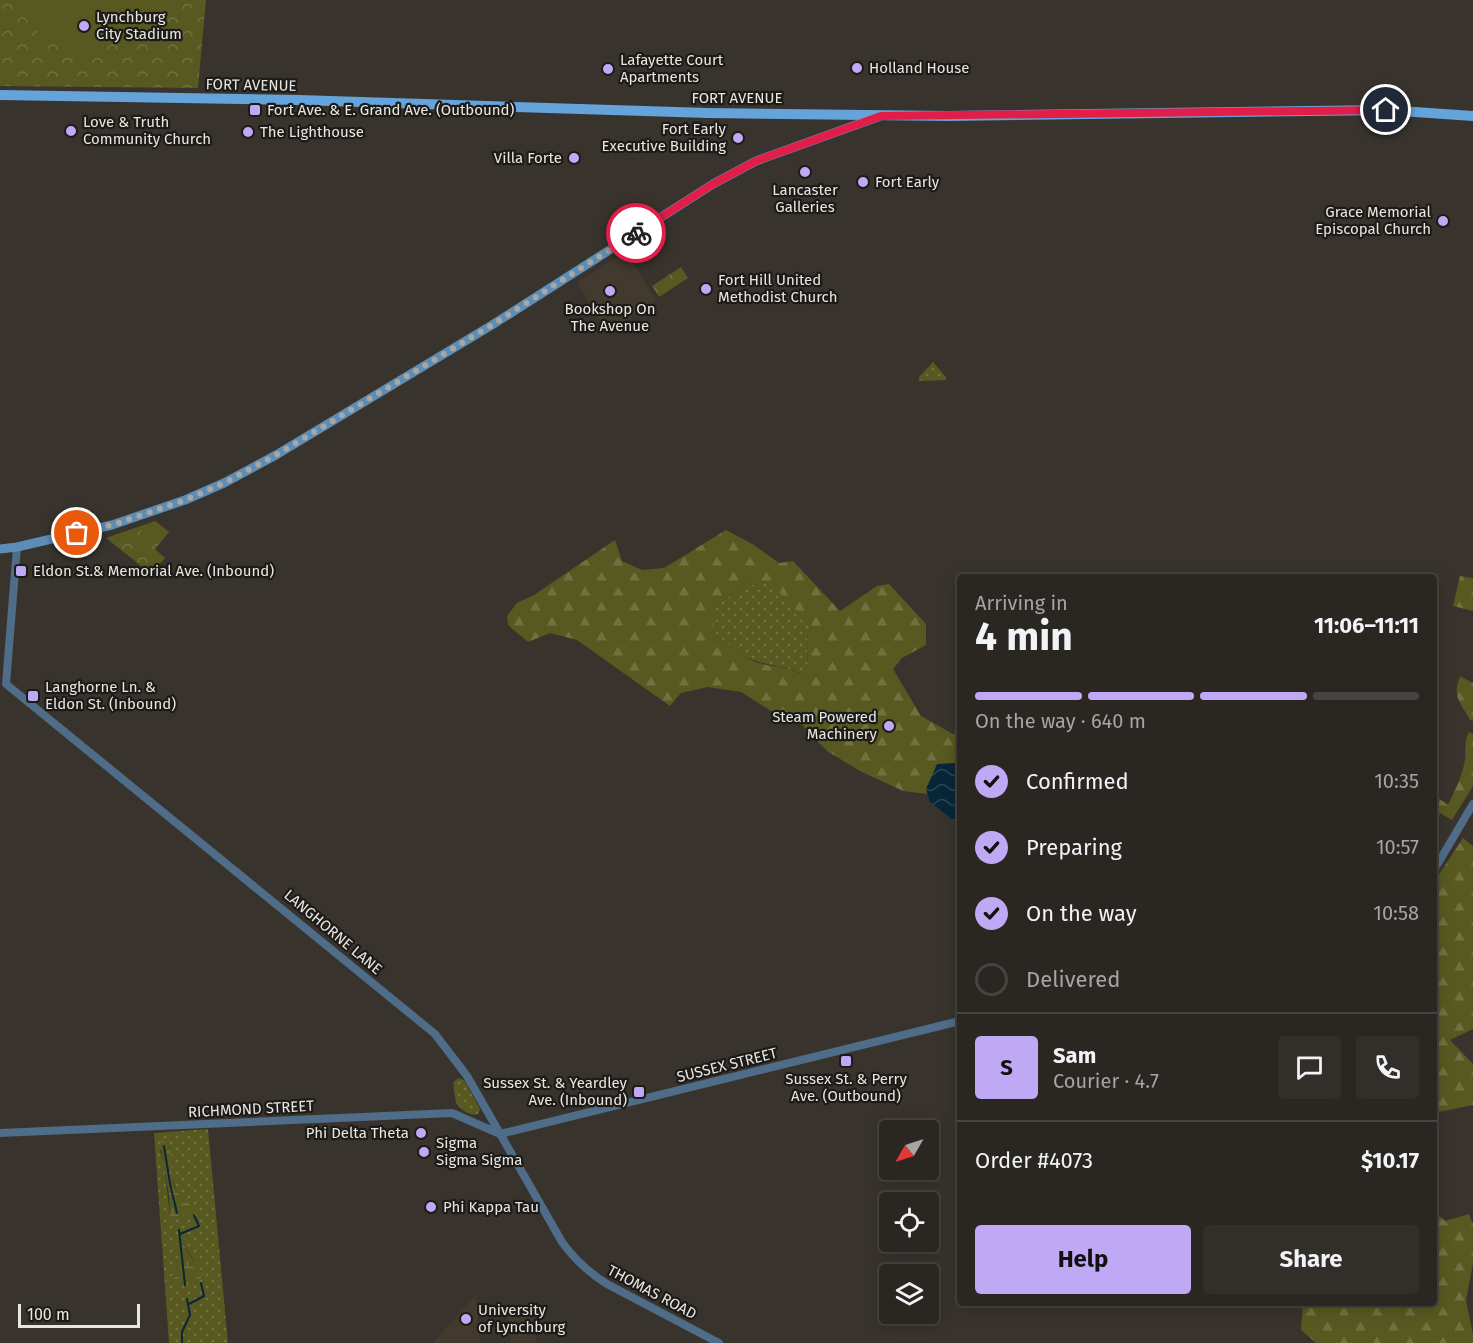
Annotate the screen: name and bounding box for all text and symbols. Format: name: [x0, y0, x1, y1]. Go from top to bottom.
place label: Lynchburg City Stadium: [96, 8, 182, 43]
marker: Lynchburg City Stadium: [77, 19, 91, 33]
place label: Lafayette Court Apartments: [620, 51, 724, 86]
place label: Holland House: [869, 59, 969, 77]
marker: Holland House: [850, 61, 864, 75]
marker: Lafayette Court Apartments: [601, 62, 615, 76]
street label: FORT AVENUE: [205, 75, 297, 95]
pin: [1360, 84, 1411, 135]
street label: FORT AVENUE: [692, 89, 782, 107]
icon: home: [1369, 93, 1402, 126]
place label: Fort Ave. & E. Grand Ave. (Outbound): [267, 101, 514, 119]
marker: Fort Ave. & E. Grand Ave. (Outbound): [248, 103, 262, 117]
place label: Love & Truth Community Church: [83, 113, 211, 148]
place label: Fort Early Executive Building: [602, 120, 727, 155]
place label: The Lighthouse: [260, 123, 364, 141]
marker: Love & Truth Community Church: [64, 124, 78, 138]
marker: The Lighthouse: [241, 125, 255, 139]
marker: Fort Early Executive Building: [731, 131, 745, 145]
place label: Villa Forte: [494, 149, 562, 167]
marker: Villa Forte: [567, 151, 581, 165]
marker: Lancaster Galleries: [798, 165, 812, 179]
place label: Fort Early: [875, 173, 940, 191]
marker: Fort Early: [856, 175, 870, 189]
place label: Lancaster Galleries: [772, 181, 838, 216]
courier: [606, 203, 666, 263]
place label: Grace Memorial Episcopal Church: [1315, 203, 1432, 238]
marker: Grace Memorial Episcopal Church: [1436, 214, 1450, 228]
icon: bike: [620, 217, 653, 250]
place label: Fort Hill United Methodist Church: [718, 271, 837, 306]
marker: Fort Hill United Methodist Church: [699, 282, 713, 296]
marker: Bookshop On The Avenue: [603, 284, 617, 298]
place label: Bookshop On The Avenue: [565, 300, 655, 335]
pin: [51, 507, 102, 558]
icon: bag: [60, 516, 93, 549]
place label: Eldon St.& Memorial Ave. (Inbound): [33, 562, 274, 580]
marker: Eldon St.& Memorial Ave. (Inbound): [14, 564, 28, 578]
text: Arriving in: [975, 591, 1068, 615]
text: 11:06–11:11: [1314, 612, 1419, 639]
text: 4 min: [975, 614, 1073, 660]
place label: Langhorne Ln. & Eldon St. (Inbound): [45, 678, 176, 713]
marker: Langhorne Ln. & Eldon St. (Inbound): [26, 689, 40, 703]
place label: Steam Powered Machinery: [772, 708, 878, 743]
text: On the way · 640 m: [975, 709, 1146, 733]
marker: Steam Powered Machinery: [882, 719, 896, 733]
icon: check: [975, 765, 1008, 798]
text: Confirmed: [1026, 768, 1129, 795]
text: 10:35: [1374, 769, 1419, 793]
icon: check: [975, 831, 1008, 864]
text: Preparing: [1026, 834, 1122, 861]
text: 10:57: [1376, 835, 1419, 859]
street label: LANGHORNE LANE: [280, 886, 386, 978]
icon: check: [975, 897, 1008, 930]
text: On the way: [1026, 900, 1137, 927]
text: 10:58: [1373, 901, 1419, 925]
text: Delivered: [1026, 966, 1121, 993]
button: chat: [1278, 1036, 1341, 1099]
button: phone: [1356, 1036, 1419, 1099]
text: Sam: [1053, 1042, 1096, 1069]
street label: SUSSEX STREET: [675, 1044, 779, 1086]
marker: Sussex St. & Perry Ave. (Outbound): [839, 1054, 853, 1068]
text: S: [1000, 1054, 1013, 1081]
text: Courier · 4.7: [1053, 1069, 1159, 1093]
place label: Sussex St. & Perry Ave. (Outbound): [785, 1070, 907, 1105]
place label: Sussex St. & Yeardley Ave. (Inbound): [483, 1074, 628, 1109]
marker: Sussex St. & Yeardley Ave. (Inbound): [632, 1085, 646, 1099]
street label: RICHMOND STREET: [187, 1097, 315, 1121]
north arrow: [879, 1120, 939, 1180]
map controls: [879, 1120, 939, 1324]
place label: Phi Delta Theta: [306, 1124, 409, 1142]
marker: Phi Delta Theta: [414, 1126, 428, 1140]
place label: Sigma Sigma Sigma: [436, 1134, 522, 1169]
marker: Sigma Sigma Sigma: [417, 1145, 431, 1159]
text: Order #4073: [975, 1147, 1093, 1174]
text: $10.17: [1361, 1147, 1419, 1174]
button: locate: [879, 1192, 939, 1252]
place label: Phi Kappa Tau: [443, 1198, 539, 1216]
marker: Phi Kappa Tau: [424, 1200, 438, 1214]
button: Help: [975, 1225, 1191, 1294]
button: Share: [1203, 1225, 1419, 1294]
street label: THOMAS ROAD: [604, 1261, 700, 1323]
button: layers: [879, 1264, 939, 1324]
scale bar: [18, 1301, 140, 1328]
place label: University of Lynchburg: [478, 1301, 566, 1336]
text: 100 m: [27, 1305, 70, 1324]
marker: University of Lynchburg: [459, 1312, 473, 1326]

